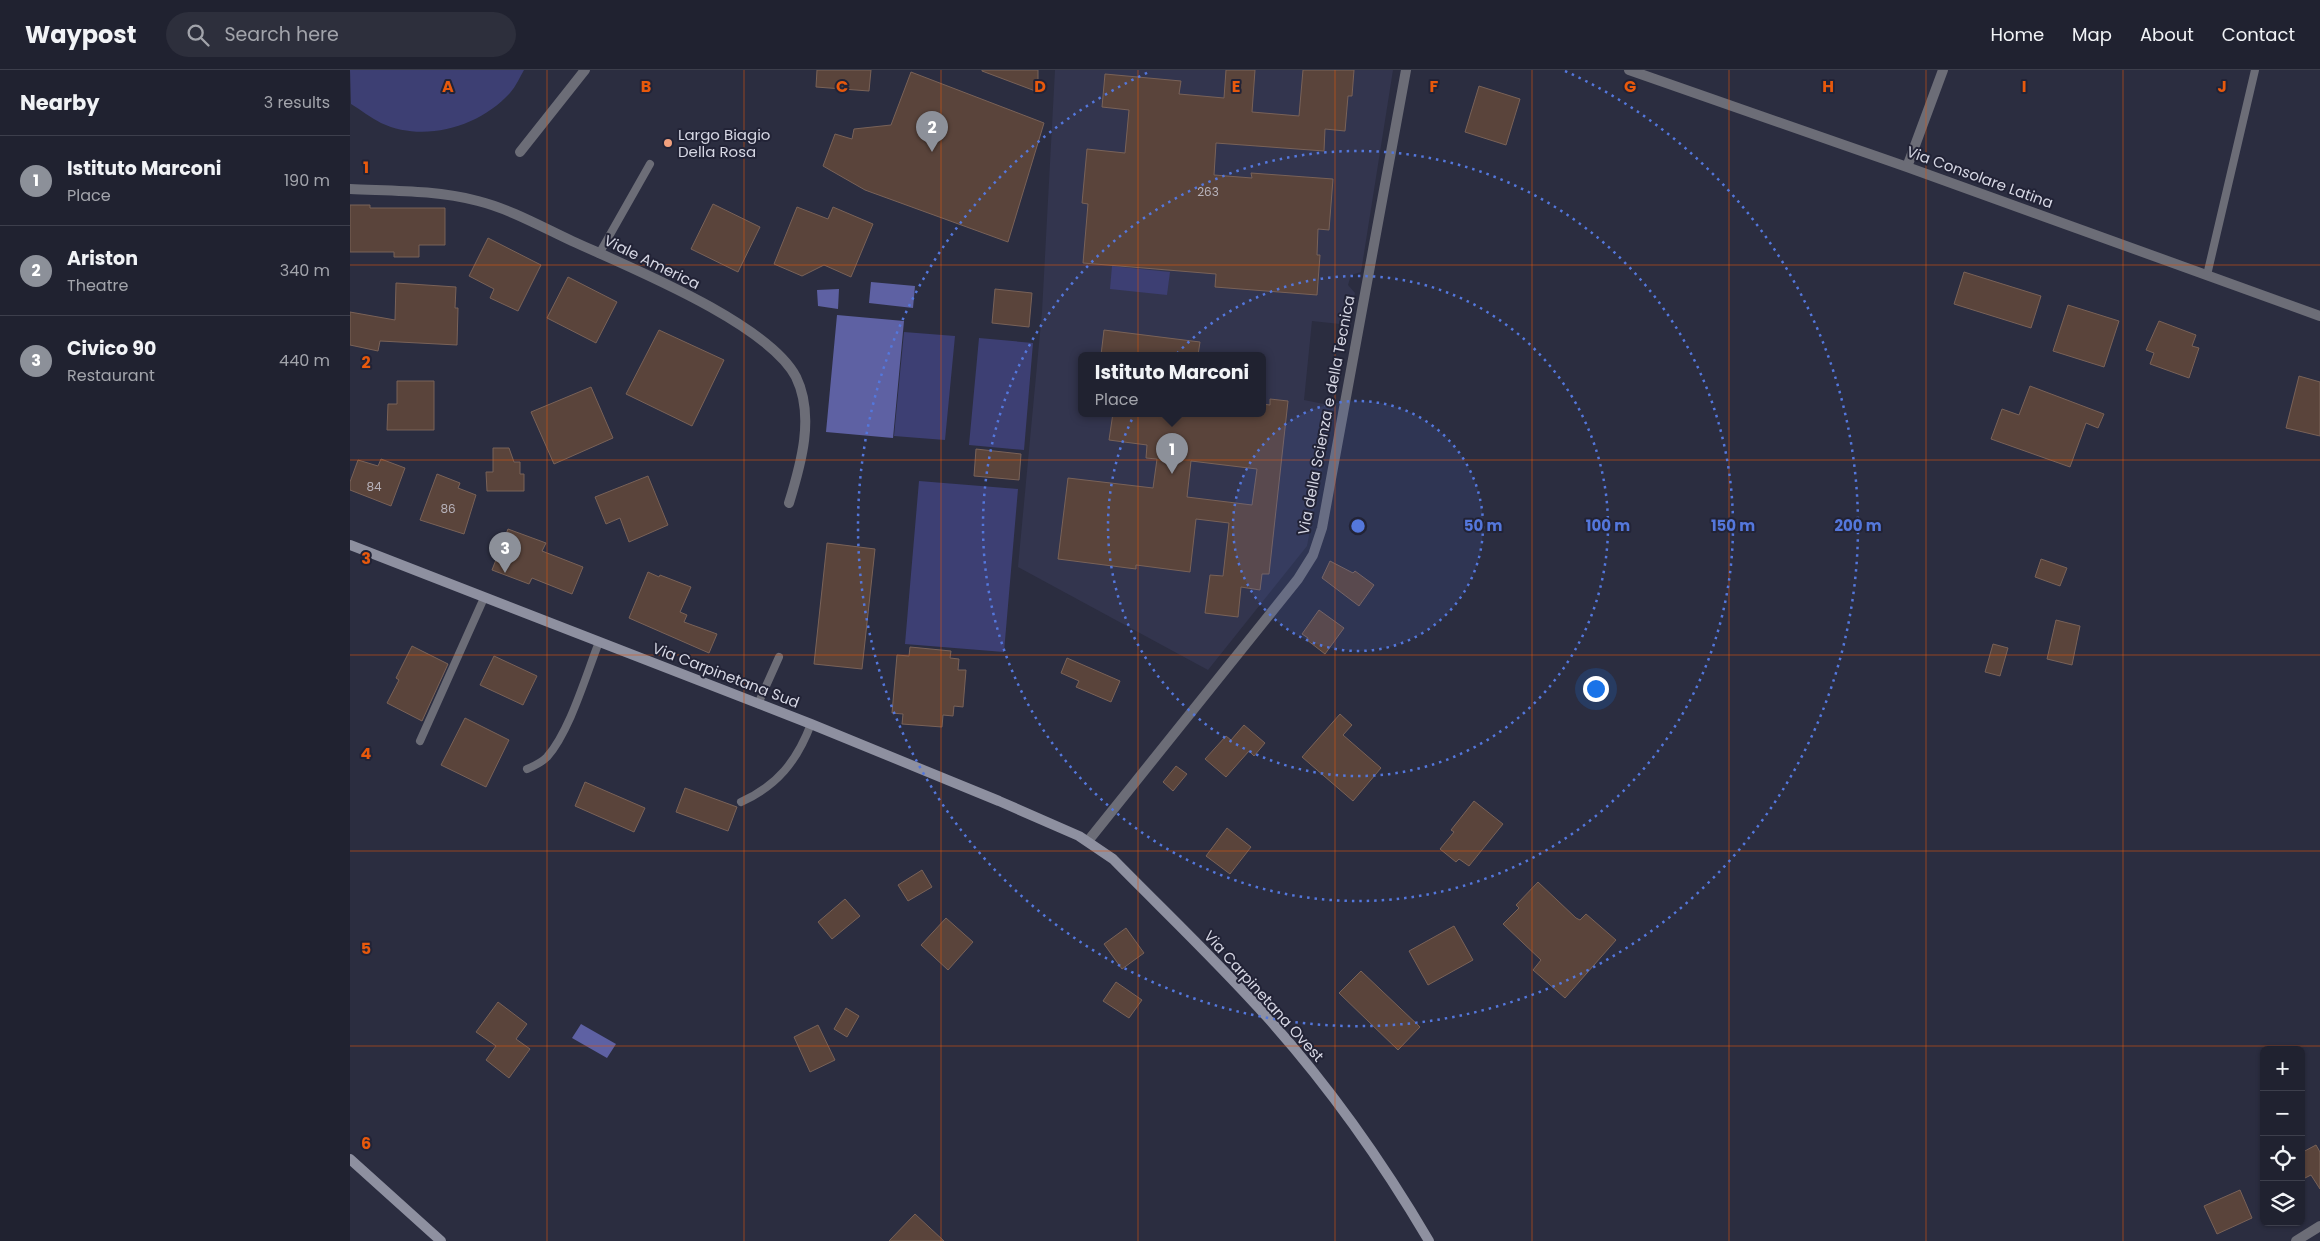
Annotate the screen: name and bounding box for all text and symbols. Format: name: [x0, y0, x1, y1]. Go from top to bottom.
search box: [166, 12, 516, 57]
text: Waypost: [25, 18, 136, 51]
icon: search: [184, 21, 212, 49]
text: Search here: [224, 21, 339, 48]
text: Home: [1990, 22, 2044, 47]
text: Map: [2072, 22, 2112, 47]
text: About: [2140, 22, 2194, 47]
text: Contact: [2222, 22, 2295, 47]
text: A: [442, 75, 454, 98]
text: B: [641, 75, 651, 98]
text: C: [836, 75, 848, 98]
text: D: [1034, 75, 1046, 98]
text: E: [1232, 75, 1240, 98]
text: F: [1430, 75, 1439, 98]
text: G: [1624, 75, 1636, 98]
text: H: [1822, 75, 1834, 98]
text: I: [2022, 75, 2026, 98]
text: J: [2217, 75, 2227, 98]
text: Nearby: [20, 88, 100, 117]
text: 3 results: [264, 91, 330, 114]
pin: 2: [916, 111, 948, 152]
place label: Largo Biagio Della Rosa: [678, 124, 770, 162]
marker: Largo Biagio Della Rosa: [662, 137, 674, 149]
street label: Via Consolare Latina: [1904, 141, 2056, 213]
text: Istituto Marconi: [67, 155, 221, 182]
text: 1: [363, 156, 369, 179]
text: 1: [33, 169, 39, 192]
text: 190 m: [284, 169, 330, 192]
house number: 263: [1197, 183, 1219, 200]
text: Place: [67, 184, 111, 207]
street label: Viale America: [600, 230, 704, 294]
text: Ariston: [67, 245, 138, 272]
text: 2: [31, 259, 41, 282]
text: 340 m: [280, 259, 330, 282]
text: Theatre: [67, 274, 128, 297]
street label: Via della Scienza e della Tecnica: [1292, 293, 1360, 537]
text: Civico 90: [67, 335, 156, 362]
text: 3: [31, 349, 41, 372]
text: 440 m: [279, 349, 330, 372]
text: 2: [361, 351, 371, 374]
popup: [1078, 352, 1266, 417]
text: Istituto Marconi: [1095, 359, 1249, 386]
text: Restaurant: [67, 364, 155, 387]
text: Place: [1095, 388, 1138, 411]
pin: 1: [1156, 433, 1188, 474]
house number: 84: [366, 478, 382, 495]
house number: 86: [440, 500, 456, 517]
text: 50 m: [1464, 515, 1502, 536]
text: 100 m: [1586, 515, 1630, 536]
text: 150 m: [1711, 515, 1755, 536]
text: 200 m: [1834, 515, 1882, 536]
centre of rings: [1349, 517, 1367, 535]
pin: 3: [489, 532, 521, 573]
text: 3: [361, 547, 371, 570]
street label: Via Carpinetana Sud: [649, 637, 803, 713]
your location: [1583, 676, 1609, 702]
text: 4: [361, 742, 372, 765]
street label: Via Carpinetana Ovest: [1199, 926, 1329, 1066]
text: 5: [361, 937, 371, 960]
map controls: [2260, 1046, 2305, 1226]
button: +: [2260, 1046, 2305, 1091]
button: −: [2260, 1091, 2305, 1136]
text: 6: [361, 1132, 371, 1155]
button: locate: [2260, 1136, 2305, 1181]
button: layers: [2260, 1181, 2305, 1226]

